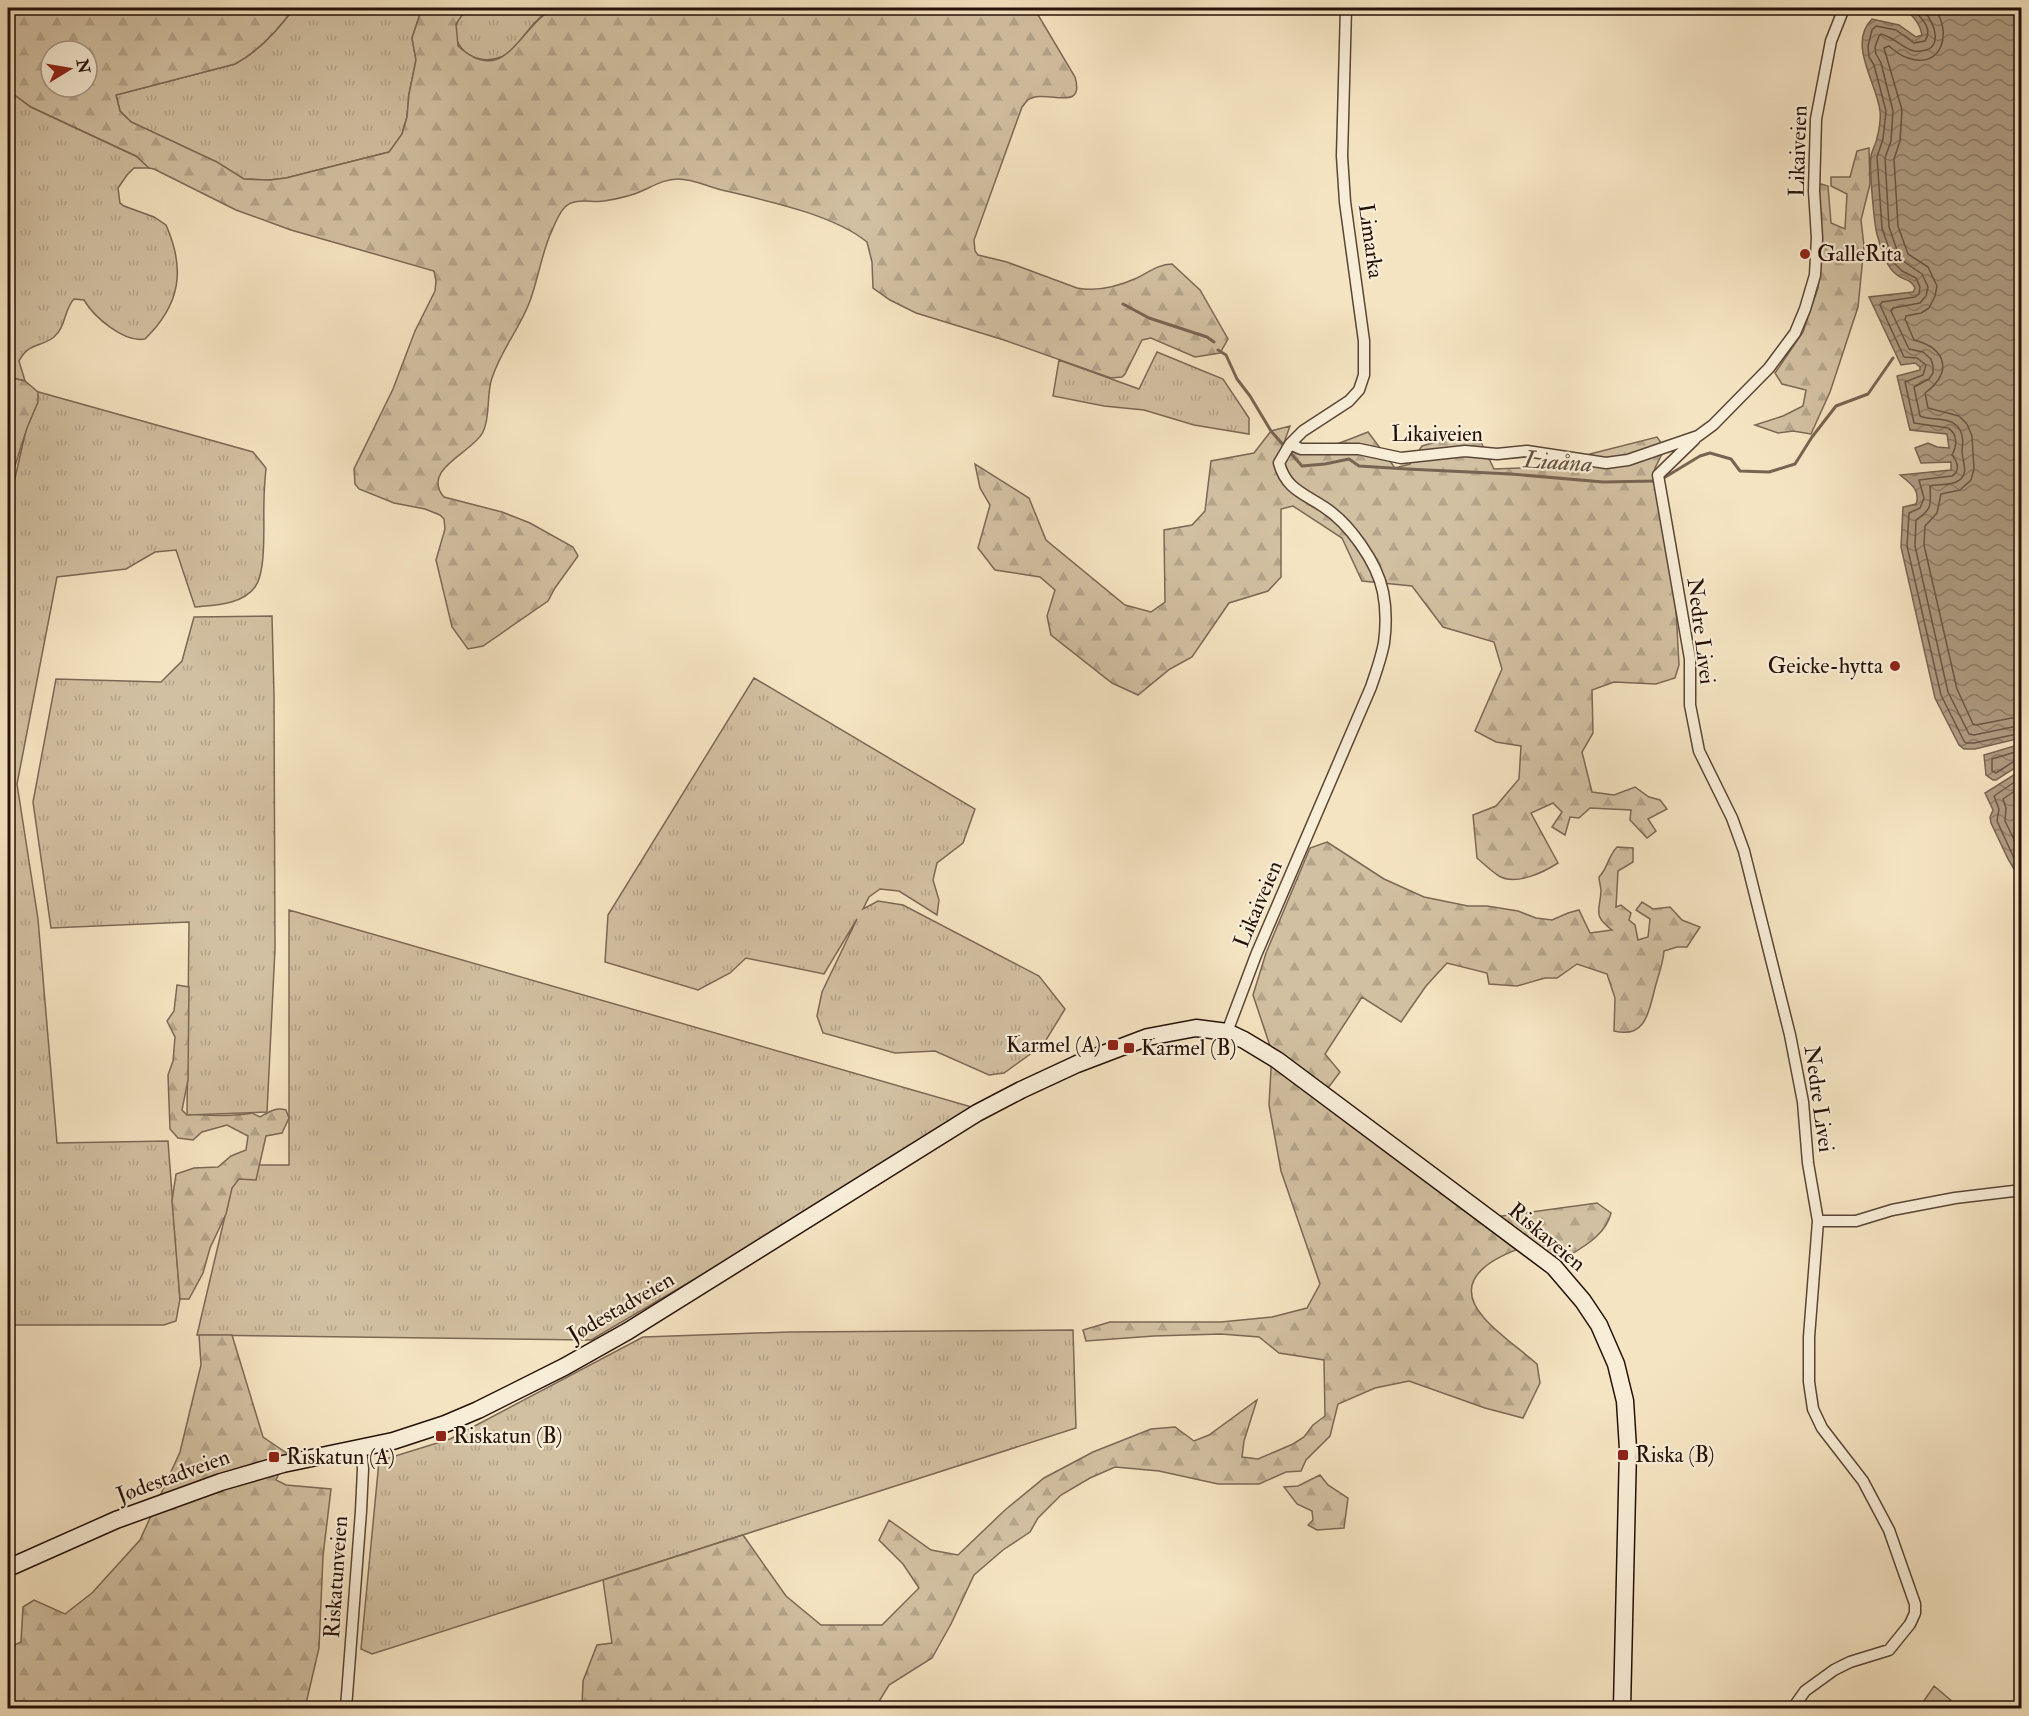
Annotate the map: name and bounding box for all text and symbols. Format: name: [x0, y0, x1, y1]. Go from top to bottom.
north arrow: [39, 39, 99, 99]
text: N: [71, 56, 94, 76]
street label: Likaiveien: [1782, 105, 1814, 197]
street label: Limarka: [1352, 202, 1390, 281]
place label: GalleRita: [1817, 240, 1903, 268]
marker: GalleRita: [1798, 247, 1812, 261]
street label: Likaiveien: [1391, 420, 1483, 448]
water label: Liaåna: [1522, 444, 1593, 480]
street label: Nedre Livei: [1681, 576, 1721, 686]
place label: Geicke-hytta: [1768, 652, 1884, 680]
marker: Geicke-hytta: [1888, 659, 1902, 673]
street label: Likaiveien: [1227, 856, 1289, 952]
place label: Karmel (A): [1006, 1031, 1101, 1059]
place label: Karmel (B): [1141, 1034, 1236, 1062]
marker: Karmel (A): [1106, 1038, 1120, 1052]
marker: Karmel (B): [1122, 1041, 1136, 1055]
street label: Nedre Livei: [1798, 1044, 1840, 1154]
street label: Riskaveien: [1502, 1196, 1592, 1278]
street label: Jødestadveien: [562, 1265, 679, 1349]
place label: Riskatun (B): [453, 1422, 562, 1450]
marker: Riskatun (B): [434, 1429, 448, 1443]
place label: Riska (B): [1635, 1441, 1715, 1469]
street label: Jødestadveien: [112, 1443, 233, 1510]
place label: Riskatun (A): [286, 1443, 395, 1471]
marker: Riska (B): [1616, 1448, 1630, 1462]
marker: Riskatun (A): [267, 1450, 281, 1464]
street label: Riskatunveien: [318, 1515, 354, 1639]

